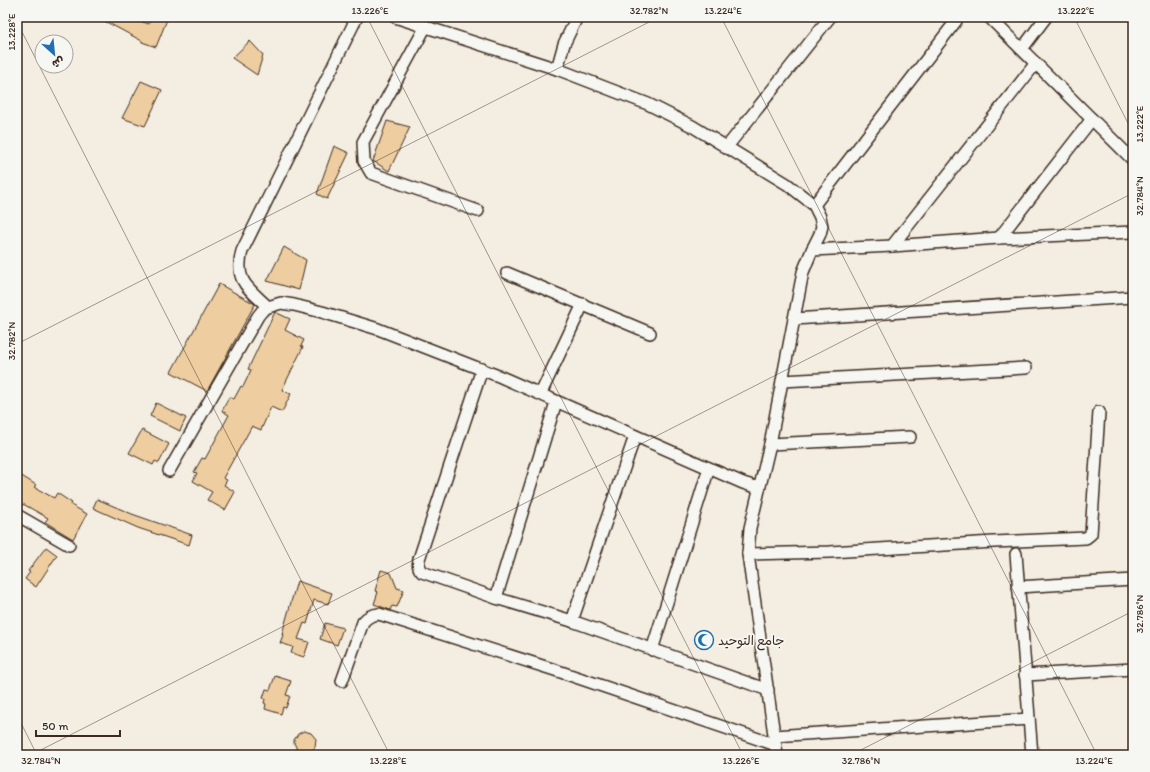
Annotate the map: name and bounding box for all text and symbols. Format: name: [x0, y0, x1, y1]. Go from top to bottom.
text: 13.226°E: [352, 4, 389, 17]
text: 32.782°N: [630, 4, 669, 17]
text: 13.224°E: [704, 4, 742, 17]
text: 13.222°E: [1058, 4, 1095, 17]
text: 13.228°E: [5, 13, 18, 51]
north arrow: [34, 34, 74, 74]
text: ش: [50, 54, 67, 71]
text: 13.222°E: [1133, 105, 1146, 142]
text: 32.784°N: [1133, 176, 1146, 216]
text: 32.782°N: [5, 321, 18, 360]
text: 32.786°N: [1133, 594, 1146, 633]
mosque icon: جامع التوحيد: [693, 629, 715, 651]
place label: جامع التوحيد: [718, 633, 785, 651]
scale bar: [36, 712, 120, 738]
text: 50 m: [42, 719, 68, 733]
text: 32.784°N: [21, 754, 61, 767]
text: 13.228°E: [369, 754, 407, 767]
text: 13.226°E: [723, 754, 760, 767]
text: 32.786°N: [842, 754, 881, 767]
text: 13.224°E: [1075, 754, 1113, 767]

